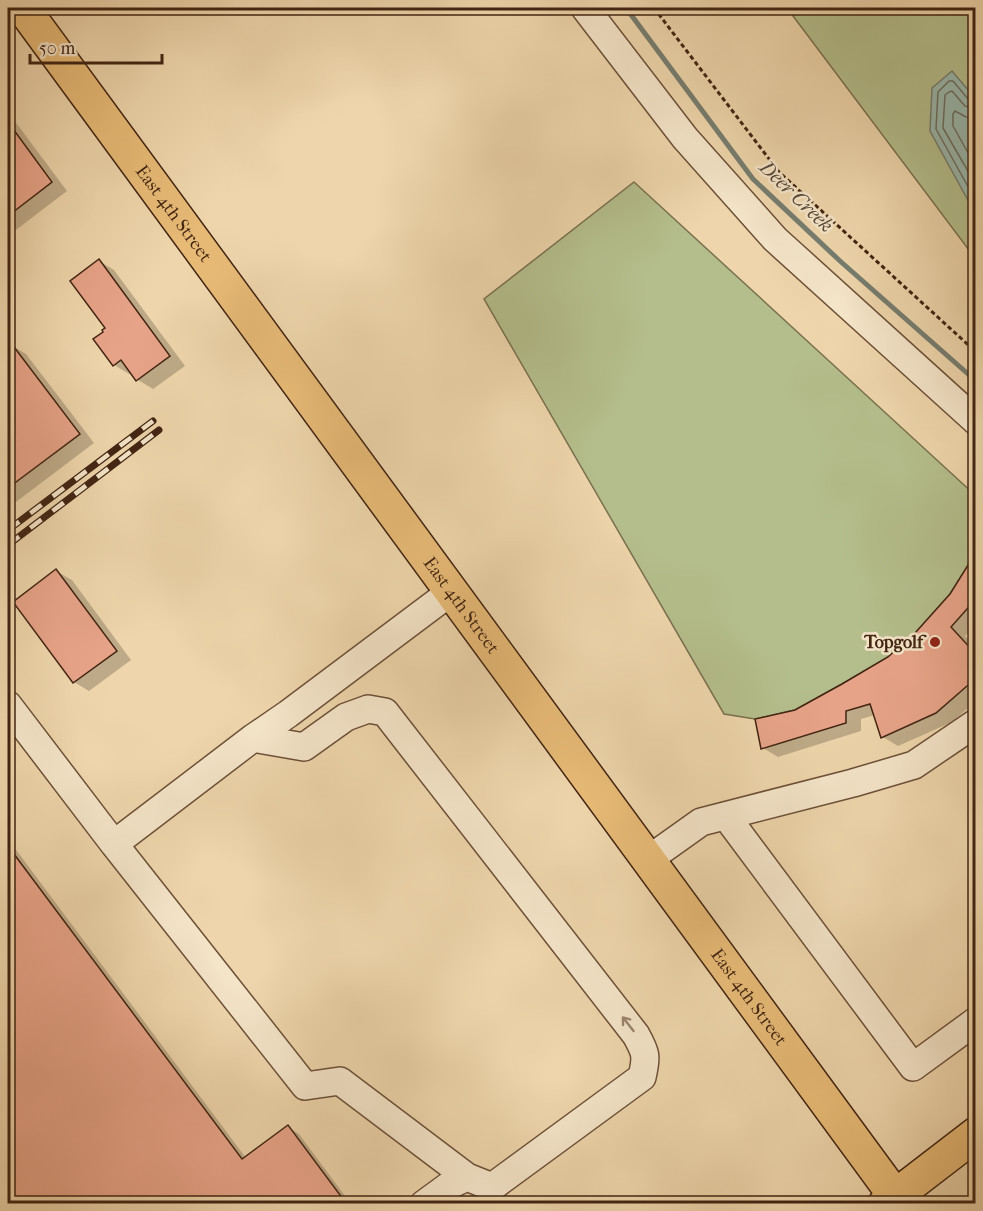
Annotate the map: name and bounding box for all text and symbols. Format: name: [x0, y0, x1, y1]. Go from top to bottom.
scale bar: [30, 27, 162, 65]
text: 50 m: [39, 38, 76, 59]
water label: Deer Creek: [754, 154, 838, 237]
street label: East 4th Street: [131, 161, 216, 267]
street label: East 4th Street: [419, 553, 504, 659]
place label: Topgolf: [863, 632, 927, 653]
marker: Topgolf: [928, 635, 942, 649]
street label: East 4th Street: [706, 945, 791, 1050]
one-way arrow: [621, 1016, 634, 1032]

